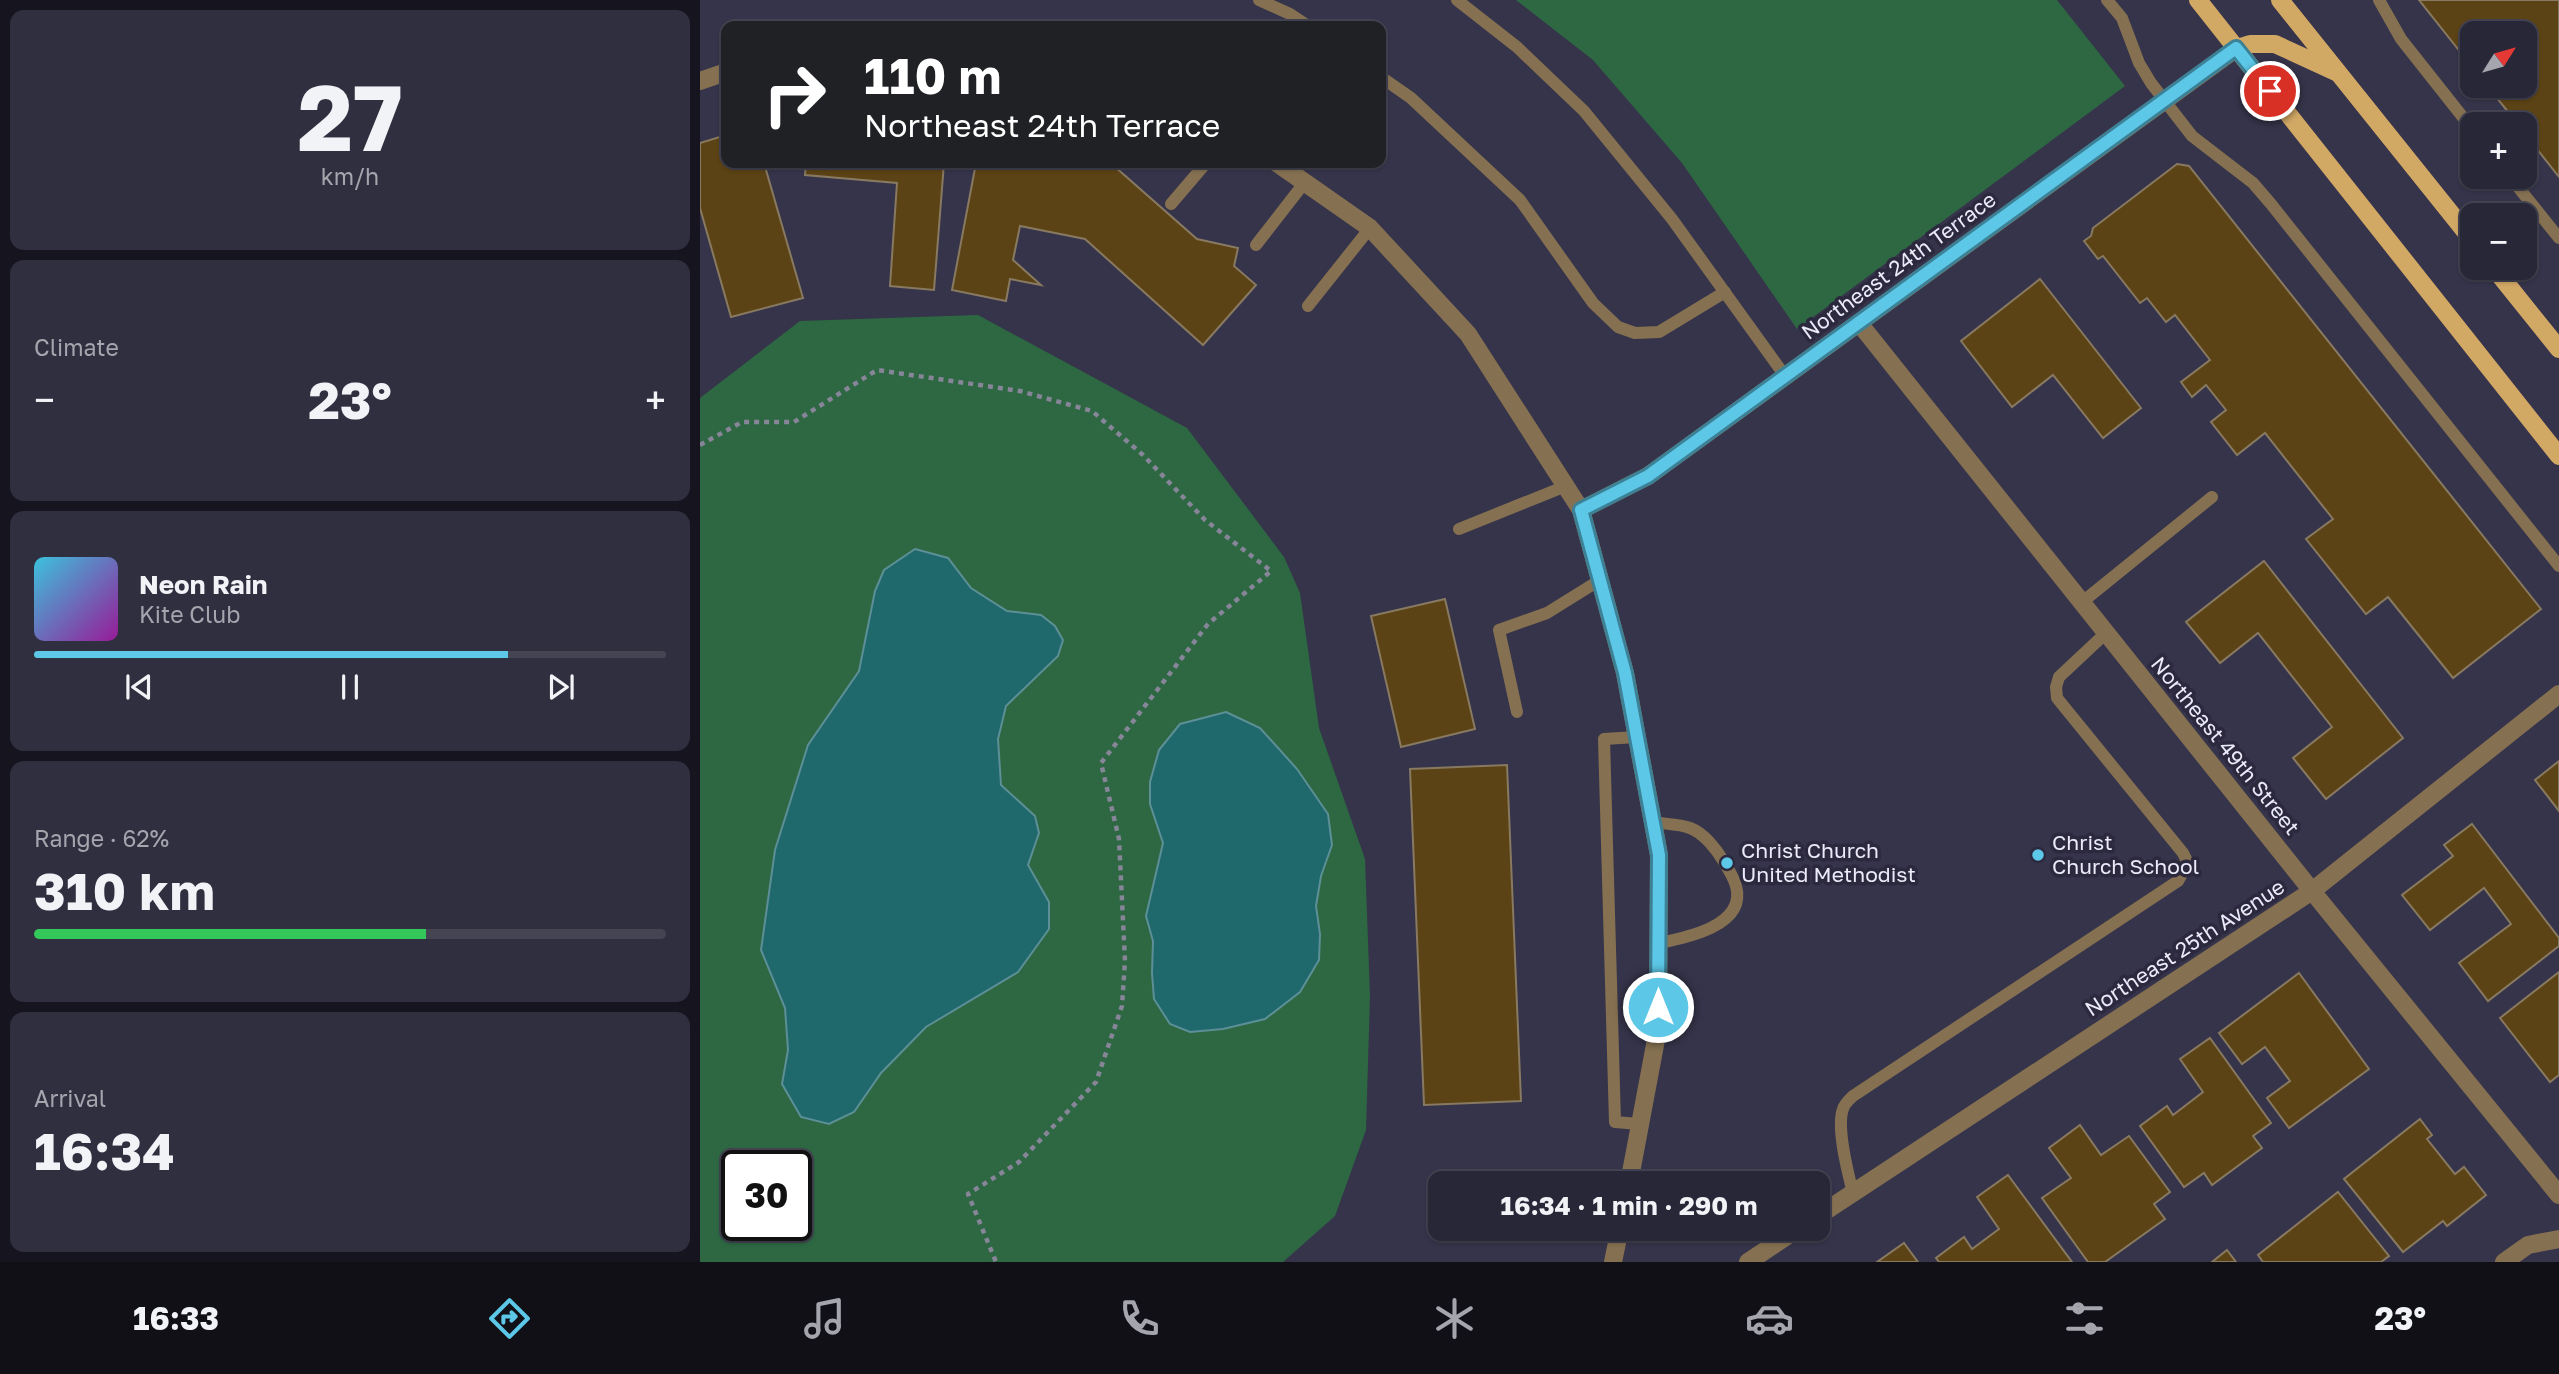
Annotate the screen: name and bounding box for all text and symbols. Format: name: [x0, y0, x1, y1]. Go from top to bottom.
north arrow: [2460, 21, 2538, 98]
map controls: [2460, 21, 2537, 280]
text: 110 m: [864, 46, 1001, 105]
icon: right: [749, 49, 840, 140]
pin: [2240, 61, 2300, 121]
text: 27: [297, 62, 403, 171]
icon: arrive: [2251, 72, 2289, 110]
text: Northeast 24th Terrace: [864, 106, 1220, 144]
button: +: [2460, 112, 2537, 189]
text: km/h: [321, 162, 379, 190]
street label: Northeast 24th Terrace: [1796, 186, 2001, 344]
button: −: [2460, 203, 2537, 280]
text: Climate: [34, 333, 119, 361]
text: 23°: [308, 368, 392, 430]
text: −: [34, 377, 55, 422]
text: +: [645, 377, 666, 422]
text: Neon Rain: [139, 569, 268, 600]
text: Kite Club: [139, 600, 240, 628]
street label: Northeast 49th Street: [2146, 651, 2306, 840]
icon: previous: [120, 668, 158, 706]
icon: pause: [331, 668, 369, 706]
icon: next: [542, 668, 580, 706]
text: Range · 62%: [34, 824, 169, 852]
place label: Christ Church School: [2052, 829, 2199, 879]
place label: Christ Church United Methodist: [1741, 837, 1916, 887]
marker: Christ Church School: [2030, 847, 2046, 863]
marker: Christ Church United Methodist: [1719, 855, 1735, 871]
text: 310 km: [34, 859, 215, 921]
street label: Northeast 25th Avenue: [2080, 873, 2289, 1021]
position arrow: [1621, 970, 1695, 1044]
text: Arrival: [34, 1084, 106, 1112]
text: 16:34: [34, 1119, 175, 1181]
speed limit sign: 30: [721, 1150, 812, 1241]
text: 16:34 · 1 min · 290 m: [1501, 1190, 1757, 1221]
icon: directions: [485, 1294, 534, 1343]
icon: music: [800, 1294, 849, 1343]
icon: phone: [1115, 1294, 1164, 1343]
icon: climate: [1430, 1294, 1479, 1343]
icon: car: [1745, 1294, 1794, 1343]
icon: filters: [2060, 1294, 2109, 1343]
text: 16:33: [133, 1299, 219, 1337]
text: 23°: [2375, 1299, 2426, 1337]

